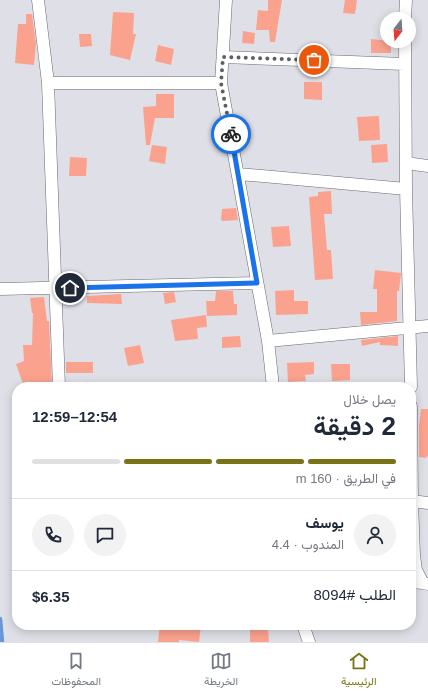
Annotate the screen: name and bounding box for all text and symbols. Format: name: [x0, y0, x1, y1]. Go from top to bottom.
north arrow: [380, 12, 416, 48]
map controls: [380, 12, 416, 48]
pin: [297, 43, 331, 77]
icon: bag: [303, 49, 325, 71]
courier: [211, 114, 251, 154]
icon: bike: [220, 123, 242, 145]
pin: [53, 271, 87, 305]
icon: home: [59, 277, 81, 299]
text: يصل خلال: [344, 392, 396, 407]
text: 12:54–12:59: [32, 408, 117, 425]
text: 2 دقيقة: [313, 411, 396, 441]
text: في الطريق · 160 m: [296, 471, 396, 486]
button: phone: [32, 514, 74, 556]
button: chat: [84, 514, 126, 556]
text: يوسف: [306, 514, 344, 531]
button: person: [354, 514, 396, 556]
text: المندوب · 4.4: [272, 537, 344, 552]
text: الطلب #8094: [313, 586, 396, 603]
text: $6.35: [32, 588, 70, 605]
tab: المحفوظات: [52, 650, 101, 691]
tab: الخريطة: [204, 650, 238, 691]
tab: الرئيسية: [341, 650, 377, 691]

